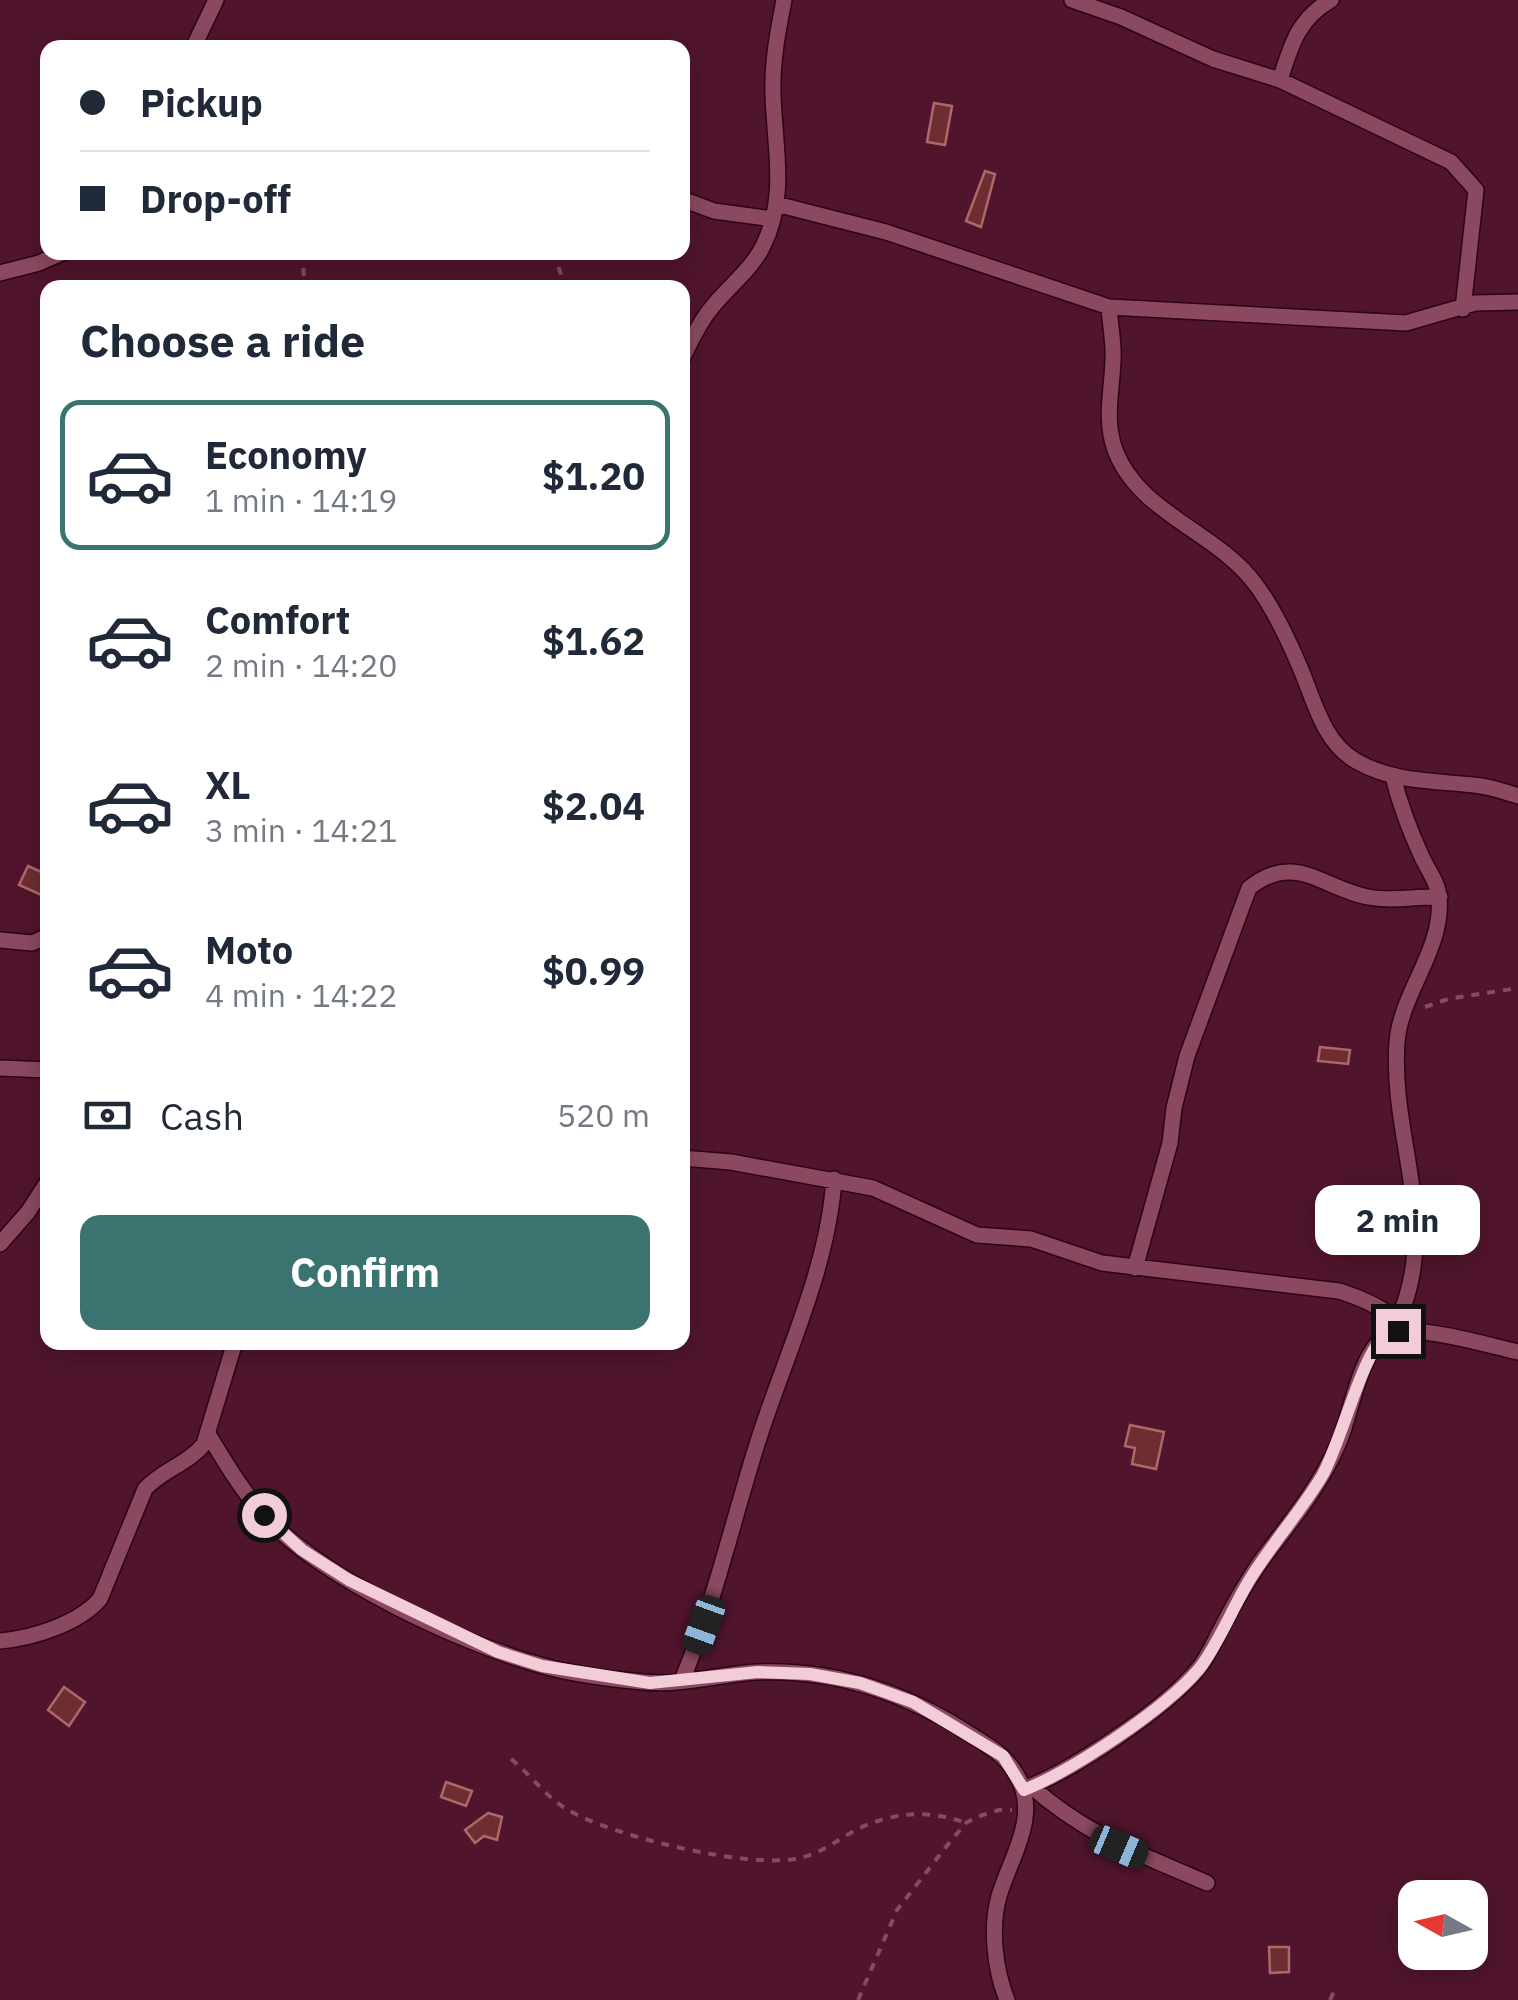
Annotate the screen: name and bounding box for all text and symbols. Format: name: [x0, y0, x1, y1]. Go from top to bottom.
text: Pickup: [140, 78, 263, 127]
text: Drop-off: [140, 174, 291, 223]
text: Choose a ride: [80, 311, 365, 369]
icon: car: [85, 430, 175, 520]
text: Economy: [205, 430, 367, 479]
text: $1.20: [542, 451, 645, 500]
text: 1 min · 14:19: [205, 479, 398, 521]
icon: car: [85, 595, 175, 685]
text: Comfort: [205, 595, 350, 644]
text: $1.62: [542, 616, 645, 665]
text: 2 min · 14:20: [205, 644, 398, 686]
icon: car: [85, 760, 175, 850]
text: XL: [205, 760, 251, 809]
text: $2.04: [542, 781, 645, 830]
text: 3 min · 14:21: [205, 809, 398, 851]
icon: car: [85, 925, 175, 1015]
text: Moto: [205, 925, 293, 974]
text: $0.99: [542, 946, 645, 995]
text: 4 min · 14:22: [205, 974, 398, 1016]
icon: cash: [80, 1088, 135, 1143]
text: Cash: [160, 1091, 244, 1140]
text: 520 m: [557, 1094, 650, 1136]
callout: 2 min: [1316, 1186, 1480, 1256]
text: 2 min: [1356, 1199, 1439, 1241]
button: Confirm: [80, 1215, 650, 1330]
route end: [1376, 1309, 1421, 1354]
route start: [242, 1493, 287, 1538]
car: [680, 1592, 728, 1658]
car: [1086, 1821, 1152, 1873]
north arrow: [1398, 1880, 1488, 1970]
map controls: [1398, 1880, 1488, 1970]

